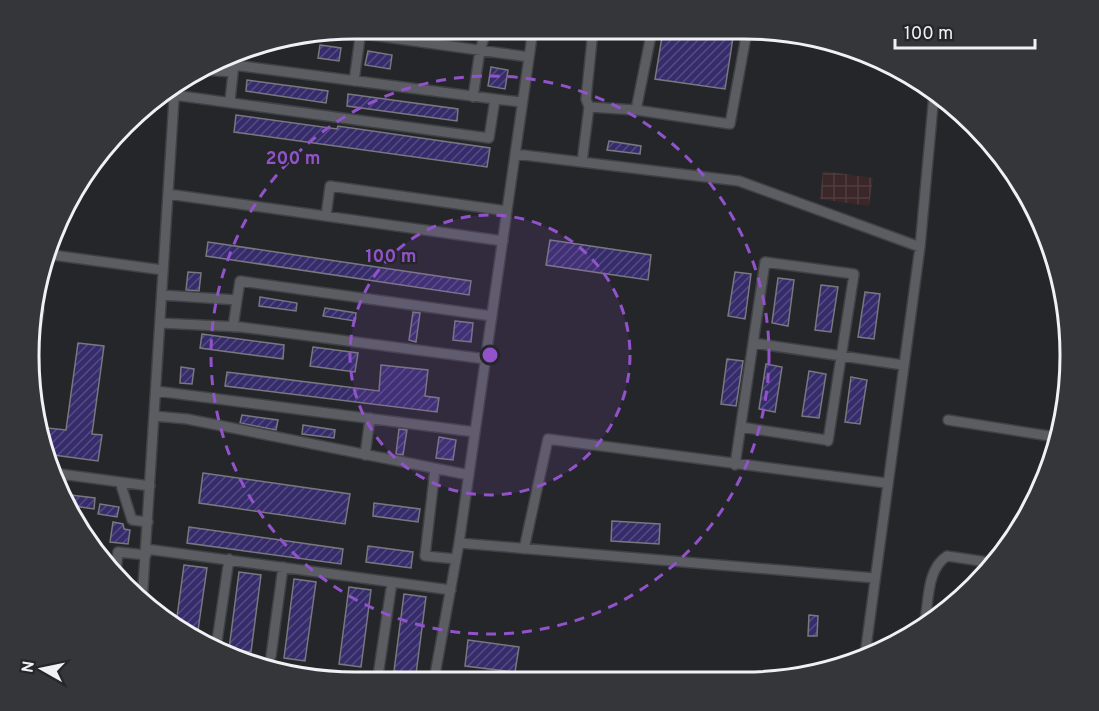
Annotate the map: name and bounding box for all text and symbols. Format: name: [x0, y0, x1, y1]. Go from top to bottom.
scale bar: [895, 12, 1034, 50]
text: 100 m: [904, 23, 953, 46]
text: 200 m: [265, 148, 321, 171]
text: 100 m: [365, 246, 417, 269]
centre of rings: [480, 345, 500, 365]
north arrow: [12, 639, 72, 699]
text: N: [18, 660, 40, 674]

